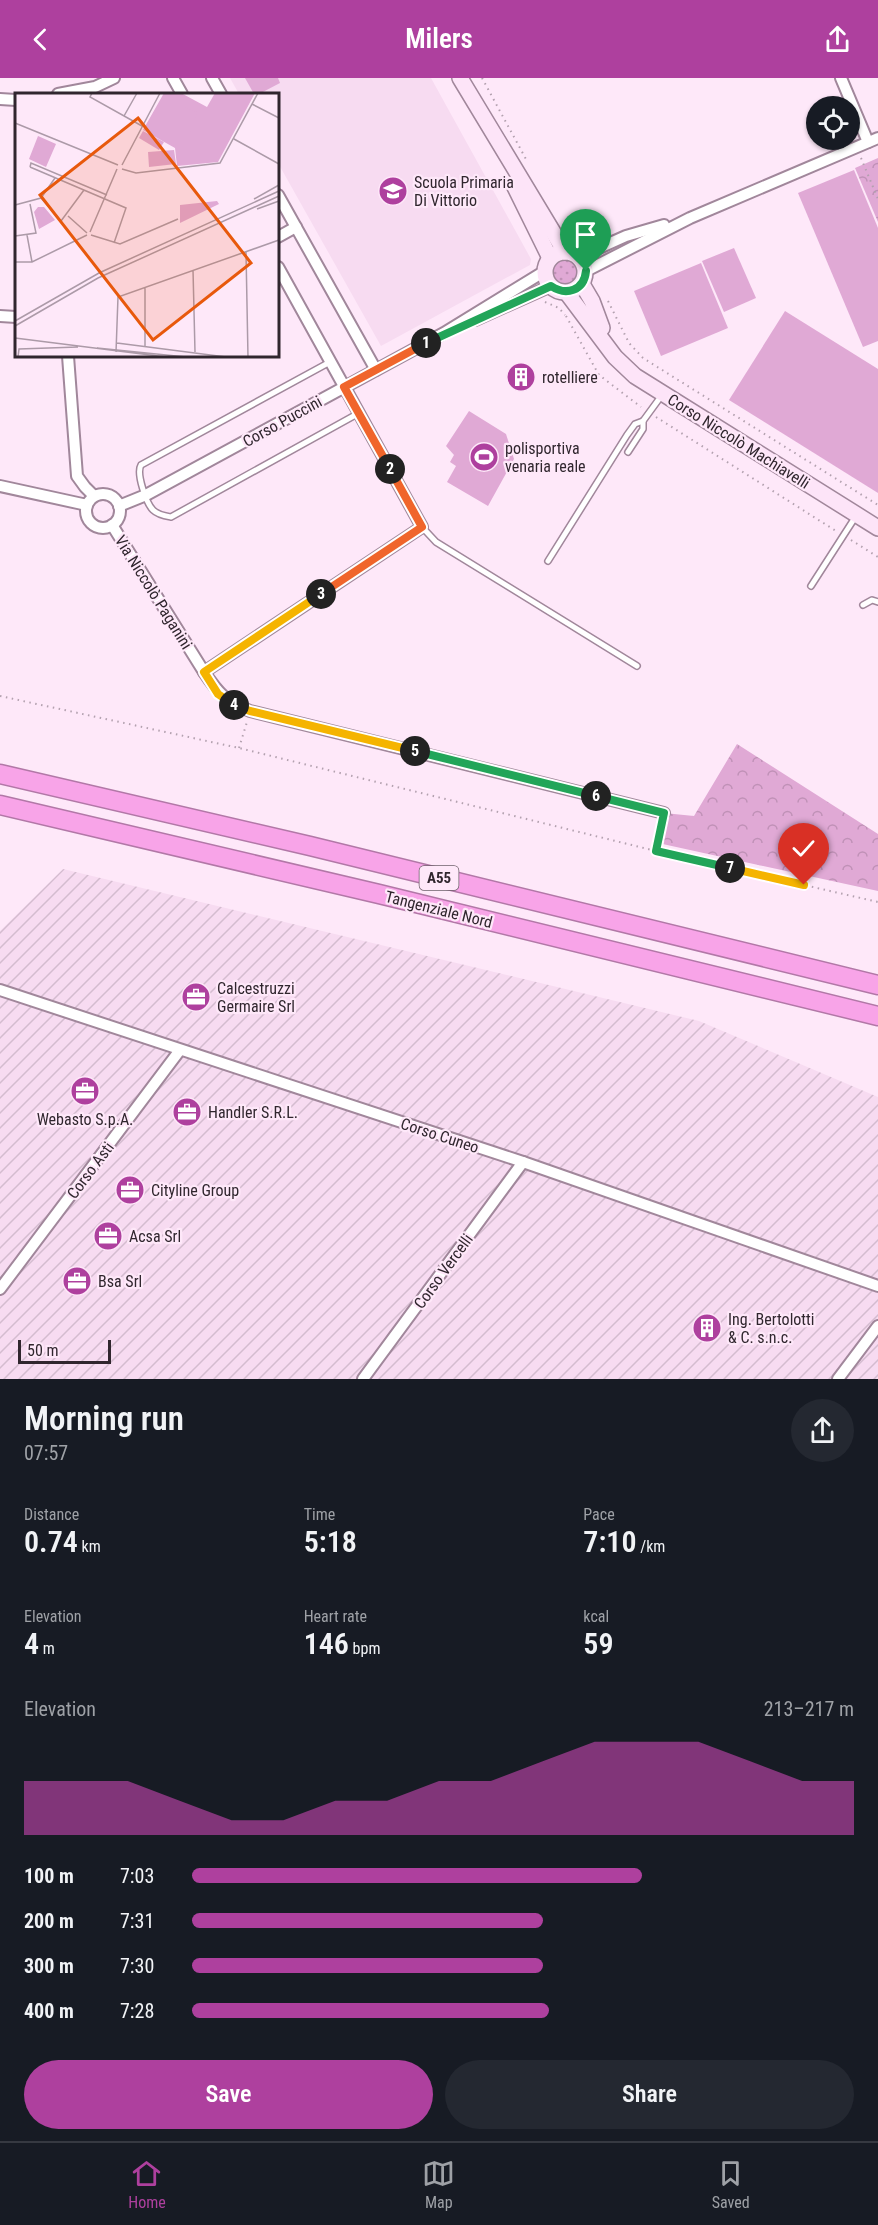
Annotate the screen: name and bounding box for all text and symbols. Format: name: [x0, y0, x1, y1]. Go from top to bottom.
icon: back: [24, 23, 57, 56]
text: Milers: [405, 23, 473, 55]
icon: share: [821, 23, 854, 56]
inset map: [15, 93, 279, 357]
map controls: [806, 96, 860, 150]
button: locate: [806, 96, 860, 150]
place label: Scuola Primaria Di Vittorio: [414, 173, 514, 210]
school or university icon: Scuola Primaria Di Vittorio: [377, 175, 409, 207]
pin: [560, 209, 611, 271]
icon: arrive: [569, 218, 602, 251]
pin: 1: [411, 328, 441, 358]
text: 1: [422, 333, 430, 352]
building icon: rotelliere: [505, 361, 537, 393]
place label: rotelliere: [542, 368, 598, 387]
street label: Corso Niccolò Machiavelli: [664, 390, 813, 493]
street label: Corso Puccini: [239, 392, 325, 451]
place label: polisportiva venaria reale: [505, 439, 586, 476]
sports icon: polisportiva venaria reale: [468, 441, 500, 473]
pin: 2: [375, 454, 405, 484]
text: 2: [386, 459, 394, 478]
street label: Via Niccolò Paganini: [111, 532, 196, 653]
pin: 3: [306, 579, 336, 609]
text: 3: [317, 584, 325, 603]
pin: 4: [219, 690, 249, 720]
text: 4: [230, 695, 238, 714]
pin: 5: [400, 736, 430, 766]
text: 5: [411, 741, 419, 760]
pin: 6: [581, 781, 611, 811]
text: 6: [592, 786, 600, 805]
pin: [778, 823, 829, 885]
icon: check: [787, 832, 820, 865]
pin: 7: [715, 853, 745, 883]
text: 7: [726, 858, 734, 877]
road number: A55: [420, 866, 458, 890]
street label: Tangenziale Nord: [383, 887, 494, 932]
place label: Calcestruzzi Germaire Srl: [217, 979, 295, 1016]
office icon: Calcestruzzi Germaire Srl: [180, 981, 212, 1013]
office icon: Webasto S.p.A.: [69, 1075, 101, 1107]
office icon: Handler S.R.L.: [171, 1096, 203, 1128]
place label: Handler S.R.L.: [208, 1103, 298, 1122]
place label: Webasto S.p.A.: [37, 1110, 133, 1129]
street label: Corso Cuneo: [398, 1114, 481, 1157]
street label: Corso Asti: [63, 1138, 118, 1202]
office icon: Cityline Group: [114, 1174, 146, 1206]
place label: Cityline Group: [151, 1181, 239, 1200]
office icon: Acsa Srl: [92, 1220, 124, 1252]
place label: Acsa Srl: [129, 1227, 181, 1246]
street label: Corso Vercelli: [410, 1230, 477, 1312]
office icon: Bsa Srl: [61, 1265, 93, 1297]
place label: Bsa Srl: [98, 1272, 142, 1291]
place label: Ing. Bertolotti & C. s.n.c.: [728, 1310, 814, 1347]
building icon: Ing. Bertolotti & C. s.n.c.: [691, 1312, 723, 1344]
scale bar: [18, 1337, 111, 1364]
text: 50 m: [27, 1341, 59, 1360]
text: Morning run: [24, 1399, 184, 1438]
button: share: [791, 1399, 854, 1462]
text: 07:57: [24, 1441, 68, 1465]
text: Distance: [24, 1505, 79, 1524]
text: Time: [304, 1505, 335, 1524]
text: Pace: [583, 1505, 615, 1524]
text: 0.74: [24, 1524, 78, 1559]
text: 5:18: [304, 1524, 357, 1559]
text: 7:10: [583, 1524, 637, 1559]
text: km: [78, 1537, 101, 1556]
text: /km: [637, 1537, 665, 1556]
text: Elevation: [24, 1607, 82, 1626]
text: Heart rate: [304, 1607, 367, 1626]
text: kcal: [583, 1607, 609, 1626]
text: 4: [24, 1626, 39, 1661]
text: 146: [304, 1626, 349, 1661]
text: 59: [583, 1626, 614, 1661]
text: m: [39, 1639, 55, 1658]
text: bpm: [349, 1639, 380, 1658]
text: Elevation: [24, 1697, 96, 1721]
text: 213–217 m: [764, 1697, 854, 1721]
text: 100 m: [24, 1864, 74, 1888]
text: 7:03: [120, 1864, 154, 1888]
text: 200 m: [24, 1909, 74, 1933]
text: 7:31: [120, 1909, 154, 1933]
text: 300 m: [24, 1954, 74, 1978]
text: 7:30: [120, 1954, 154, 1978]
text: 400 m: [24, 1999, 74, 2023]
text: 7:28: [120, 1999, 154, 2023]
button: Save: [24, 2060, 433, 2129]
button: Share: [445, 2060, 854, 2129]
tab: Home: [128, 2157, 166, 2212]
tab: Map: [422, 2157, 455, 2212]
tab: Saved: [712, 2157, 750, 2212]

